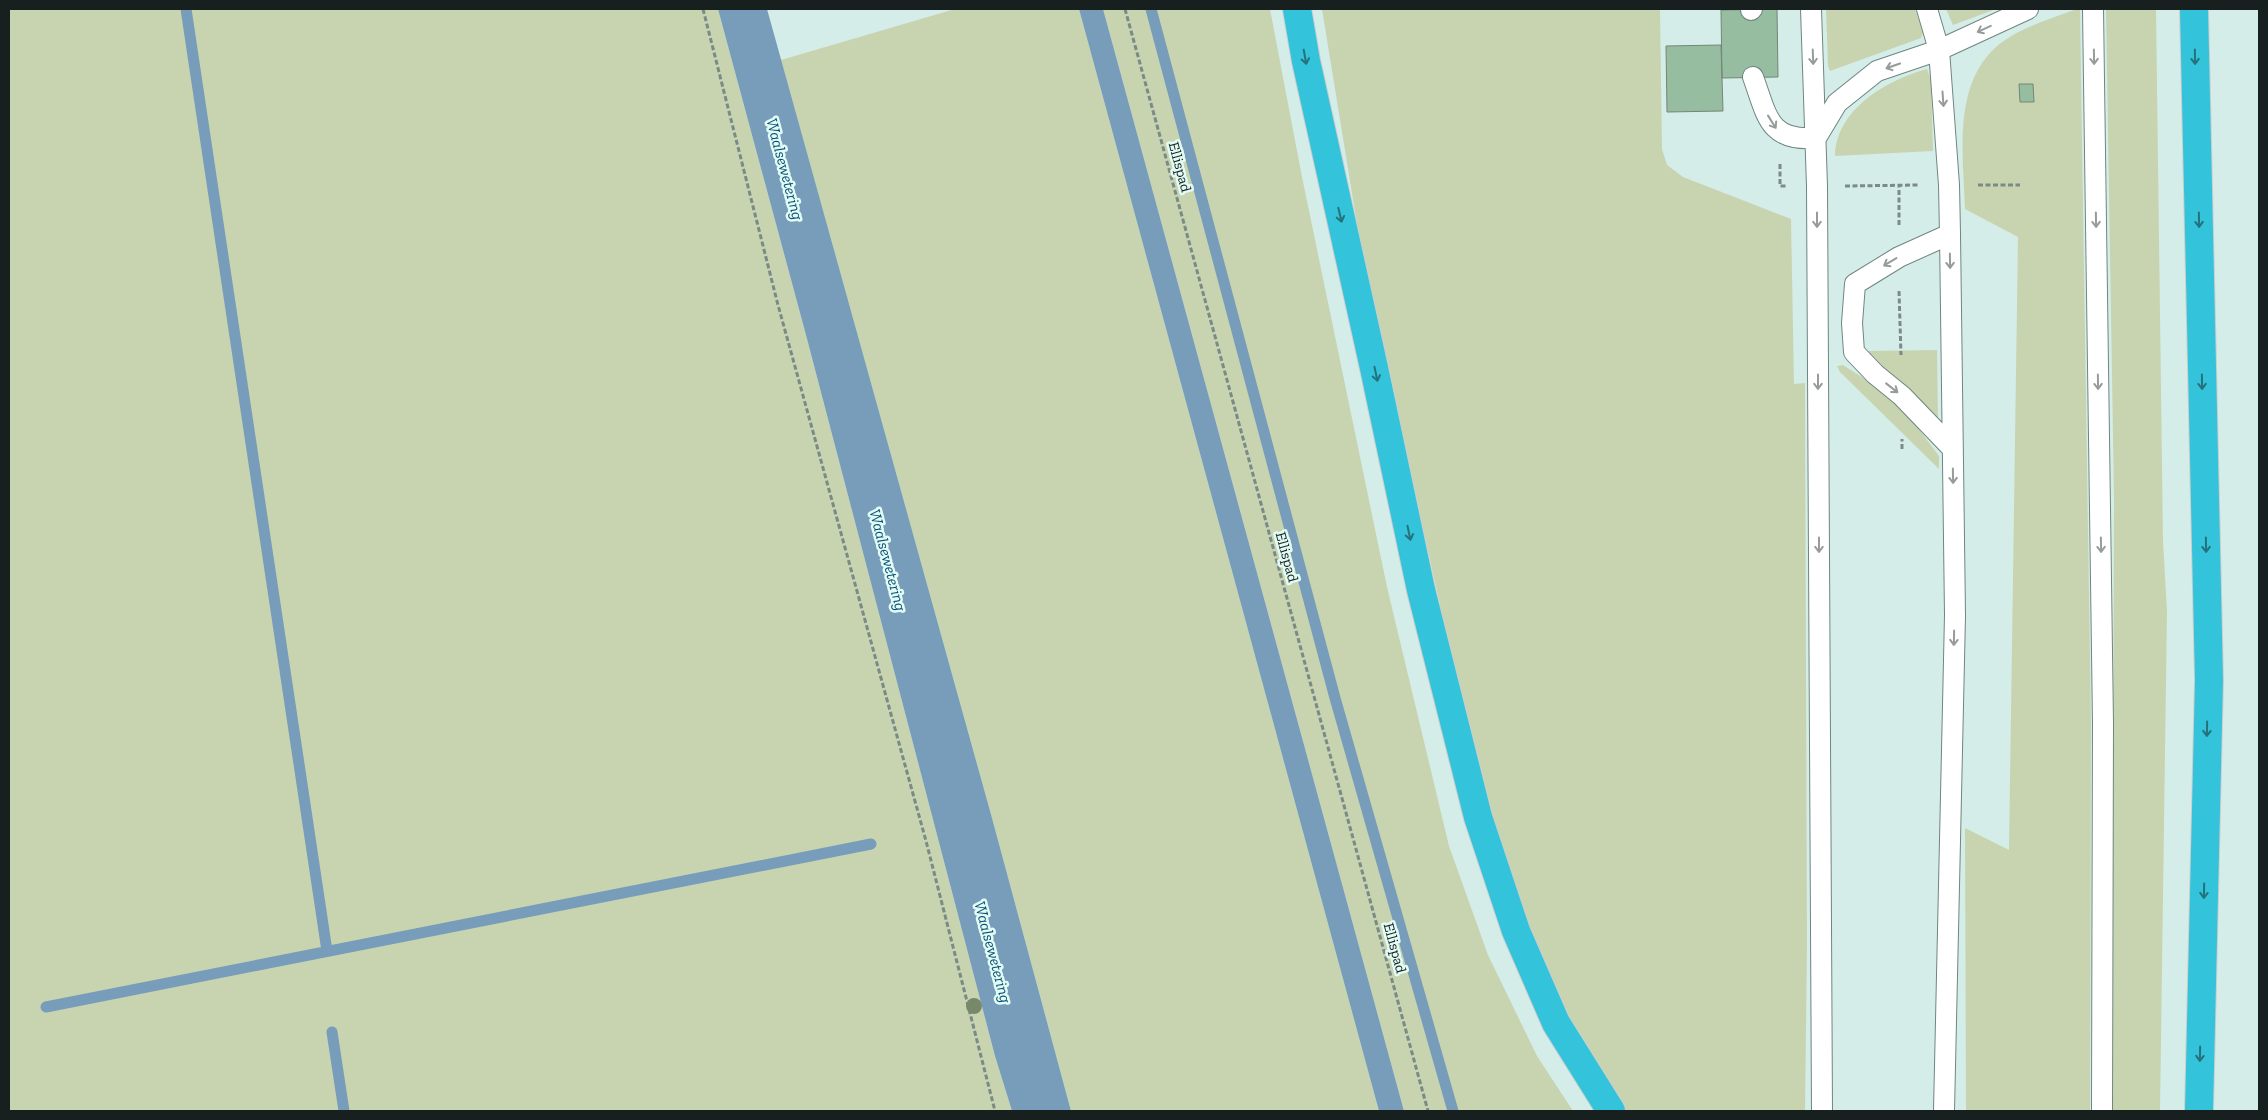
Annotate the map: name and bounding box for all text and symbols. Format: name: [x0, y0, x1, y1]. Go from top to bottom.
one-way arrow: [1977, 25, 1992, 35]
one-way arrow: [1301, 48, 1311, 64]
one-way arrow: [1808, 49, 1817, 65]
one-way arrow: [2089, 49, 2099, 65]
one-way arrow: [2191, 49, 2200, 65]
one-way arrow: [1886, 62, 1902, 71]
one-way arrow: [1938, 90, 1948, 106]
one-way arrow: [1767, 115, 1777, 129]
water label: Waalsewetering: [762, 116, 808, 223]
street label: Ellispad: [1165, 140, 1196, 195]
one-way arrow: [1336, 207, 1345, 223]
one-way arrow: [1812, 212, 1822, 228]
one-way arrow: [2091, 212, 2101, 228]
one-way arrow: [2194, 212, 2204, 228]
one-way arrow: [1946, 253, 1955, 269]
one-way arrow: [1884, 258, 1898, 268]
one-way arrow: [1371, 366, 1381, 382]
one-way arrow: [1813, 374, 1823, 390]
one-way arrow: [2094, 374, 2103, 390]
one-way arrow: [2197, 374, 2207, 390]
one-way arrow: [1885, 383, 1898, 394]
one-way arrow: [1948, 468, 1958, 484]
water label: Waalsewetering: [865, 507, 911, 614]
one-way arrow: [1404, 525, 1414, 541]
street label: Ellispad: [1272, 530, 1303, 585]
one-way arrow: [1814, 536, 1824, 553]
one-way arrow: [2096, 536, 2106, 553]
one-way arrow: [2201, 537, 2210, 553]
one-way arrow: [1949, 630, 1959, 646]
one-way arrow: [2203, 720, 2212, 736]
one-way arrow: [2199, 883, 2208, 899]
water label: Waalsewetering: [970, 899, 1016, 1006]
street label: Ellispad: [1380, 921, 1411, 976]
one-way arrow: [2195, 1045, 2205, 1061]

